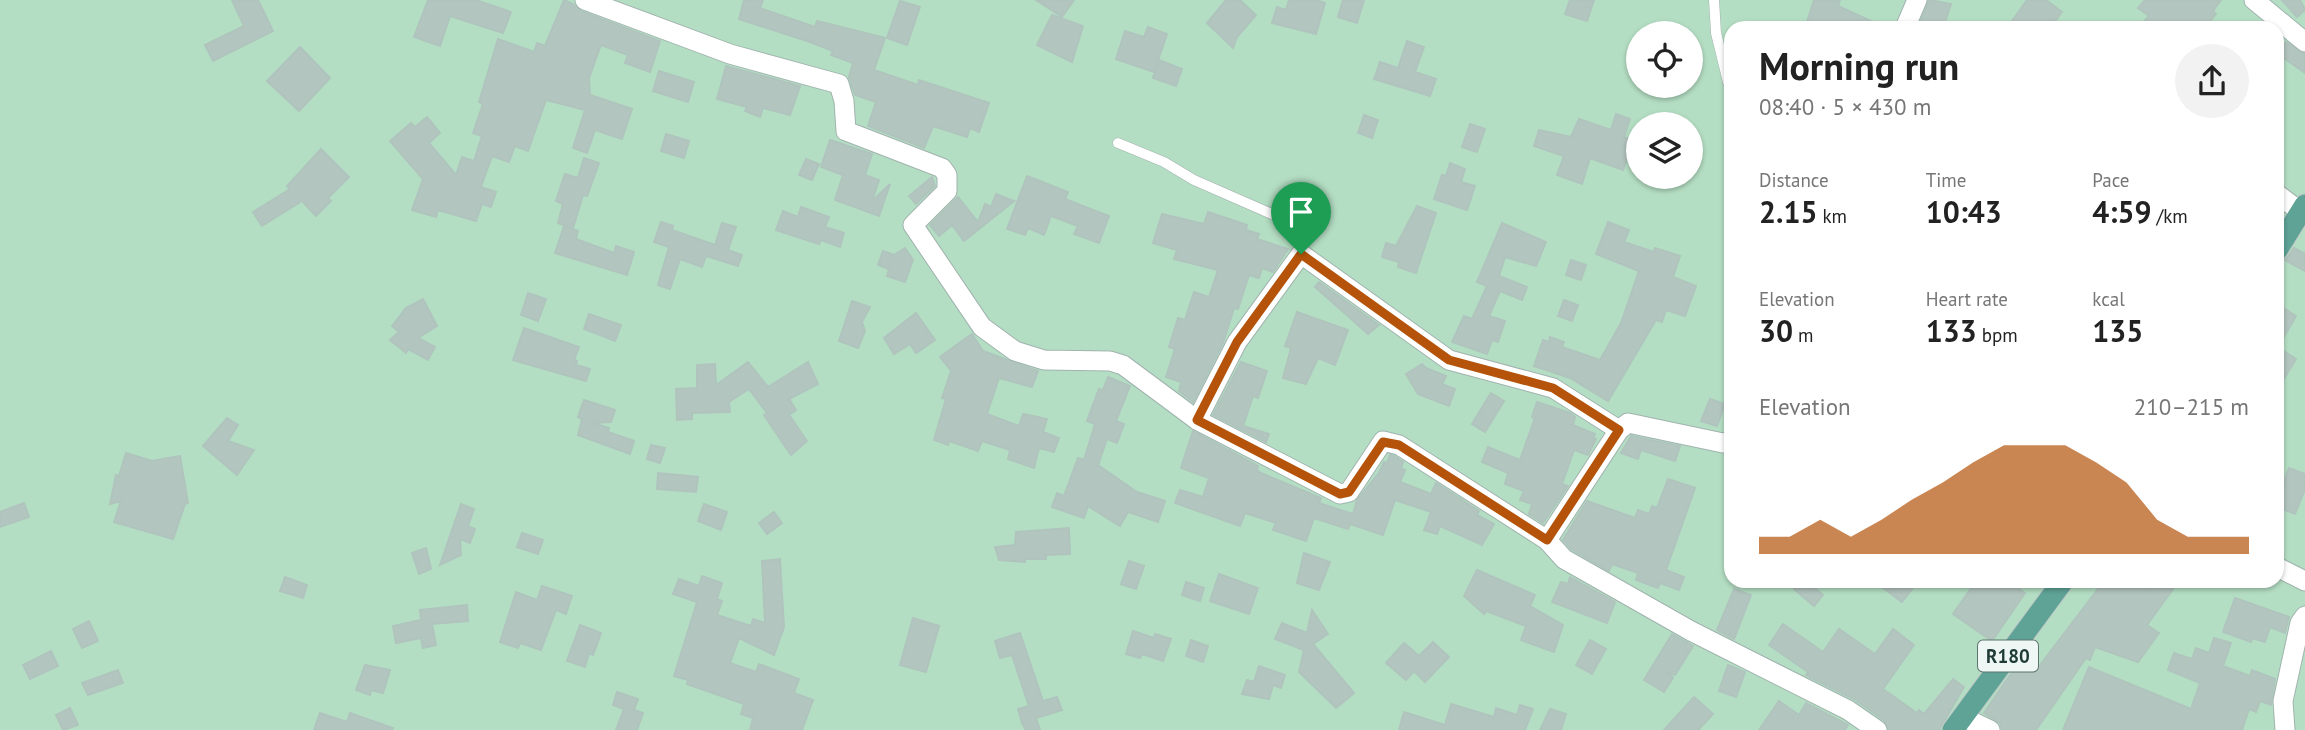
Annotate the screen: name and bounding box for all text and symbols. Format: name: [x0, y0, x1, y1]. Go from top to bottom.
map controls: [1626, 21, 1703, 189]
button: locate: [1626, 21, 1703, 98]
text: Morning run: [1759, 41, 1959, 90]
button: share: [2175, 44, 2249, 118]
text: 08:40 · 5 × 430 m: [1759, 92, 1931, 121]
button: layers: [1626, 112, 1703, 189]
text: Distance: [1759, 168, 1829, 192]
text: Time: [1926, 168, 1966, 192]
text: Pace: [2092, 168, 2130, 192]
pin: [1271, 182, 1331, 254]
text: 2.15: [1759, 192, 1817, 231]
text: 10:43: [1926, 192, 2002, 231]
text: 4:59: [2092, 192, 2151, 231]
icon: arrive: [1282, 193, 1320, 231]
text: km: [1817, 204, 1847, 228]
text: /km: [2151, 204, 2188, 228]
text: Elevation: [1759, 287, 1835, 311]
text: Heart rate: [1926, 287, 2008, 311]
text: kcal: [2092, 287, 2125, 311]
text: 30: [1759, 311, 1793, 350]
text: 133: [1926, 311, 1977, 350]
text: 135: [2092, 311, 2143, 350]
text: m: [1793, 323, 1814, 347]
text: bpm: [1977, 323, 2018, 347]
text: Elevation: [1759, 392, 1851, 421]
text: 210–215 m: [2134, 392, 2249, 421]
road number: R180: [1978, 640, 2038, 671]

